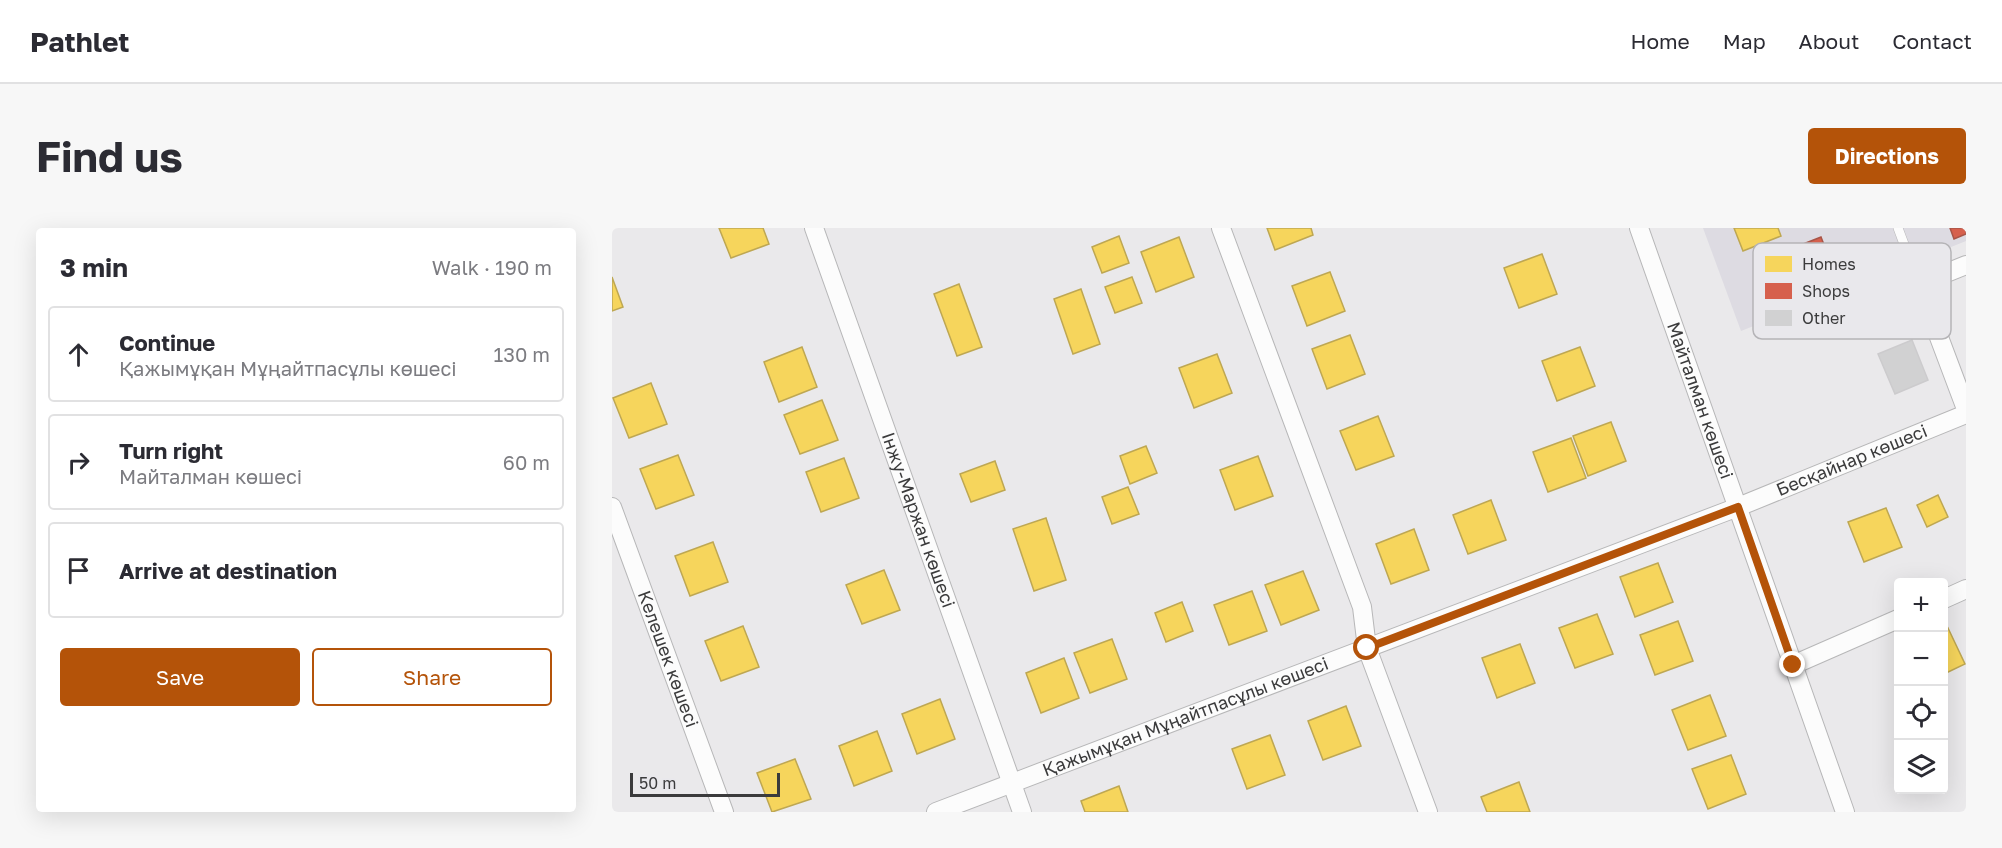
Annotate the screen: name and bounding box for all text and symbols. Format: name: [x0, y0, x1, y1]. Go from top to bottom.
text: Pathlet: [30, 25, 130, 58]
text: Home: [1630, 28, 1690, 54]
text: Map: [1723, 28, 1766, 54]
text: About: [1799, 28, 1859, 54]
text: Contact: [1892, 28, 1972, 54]
button: Directions: [1808, 128, 1966, 184]
text: Find us: [36, 131, 183, 181]
legend: [1753, 243, 1951, 339]
text: 3 min: [60, 252, 128, 283]
text: Homes: [1802, 254, 1856, 274]
text: Walk · 190 m: [432, 255, 552, 279]
text: Shops: [1802, 281, 1850, 301]
text: Other: [1802, 308, 1846, 328]
street label: Майталман көшесі: [1663, 319, 1739, 482]
text: Continue: [119, 329, 215, 356]
icon: ahead: [62, 338, 95, 371]
text: 130 m: [494, 342, 550, 366]
text: Қажымұқан Мұңайтпасұлы көшесі: [119, 356, 457, 380]
street label: Бесқайнар көшесі: [1773, 419, 1930, 500]
street label: Інжу-Маржан көшесі: [878, 429, 960, 610]
text: Turn right: [119, 437, 223, 464]
icon: right: [62, 446, 95, 479]
text: 60 m: [503, 450, 550, 474]
text: Майталман көшесі: [119, 464, 302, 488]
icon: arrive: [62, 554, 95, 587]
text: Arrive at destination: [119, 557, 337, 584]
map controls: [1894, 578, 1948, 794]
button: +: [1894, 578, 1948, 632]
street label: Келешек көшесі: [634, 587, 704, 730]
button: −: [1894, 632, 1948, 686]
route start: [1353, 634, 1379, 660]
button: Save: [60, 648, 300, 706]
button: Share: [312, 648, 552, 706]
route end: [1779, 651, 1805, 677]
street label: Қажымұқан Мұңайтпасұлы көшесі: [1039, 652, 1331, 780]
button: locate: [1894, 686, 1948, 740]
button: layers: [1894, 740, 1948, 794]
scale bar: [630, 770, 780, 798]
text: 50 m: [639, 773, 676, 793]

